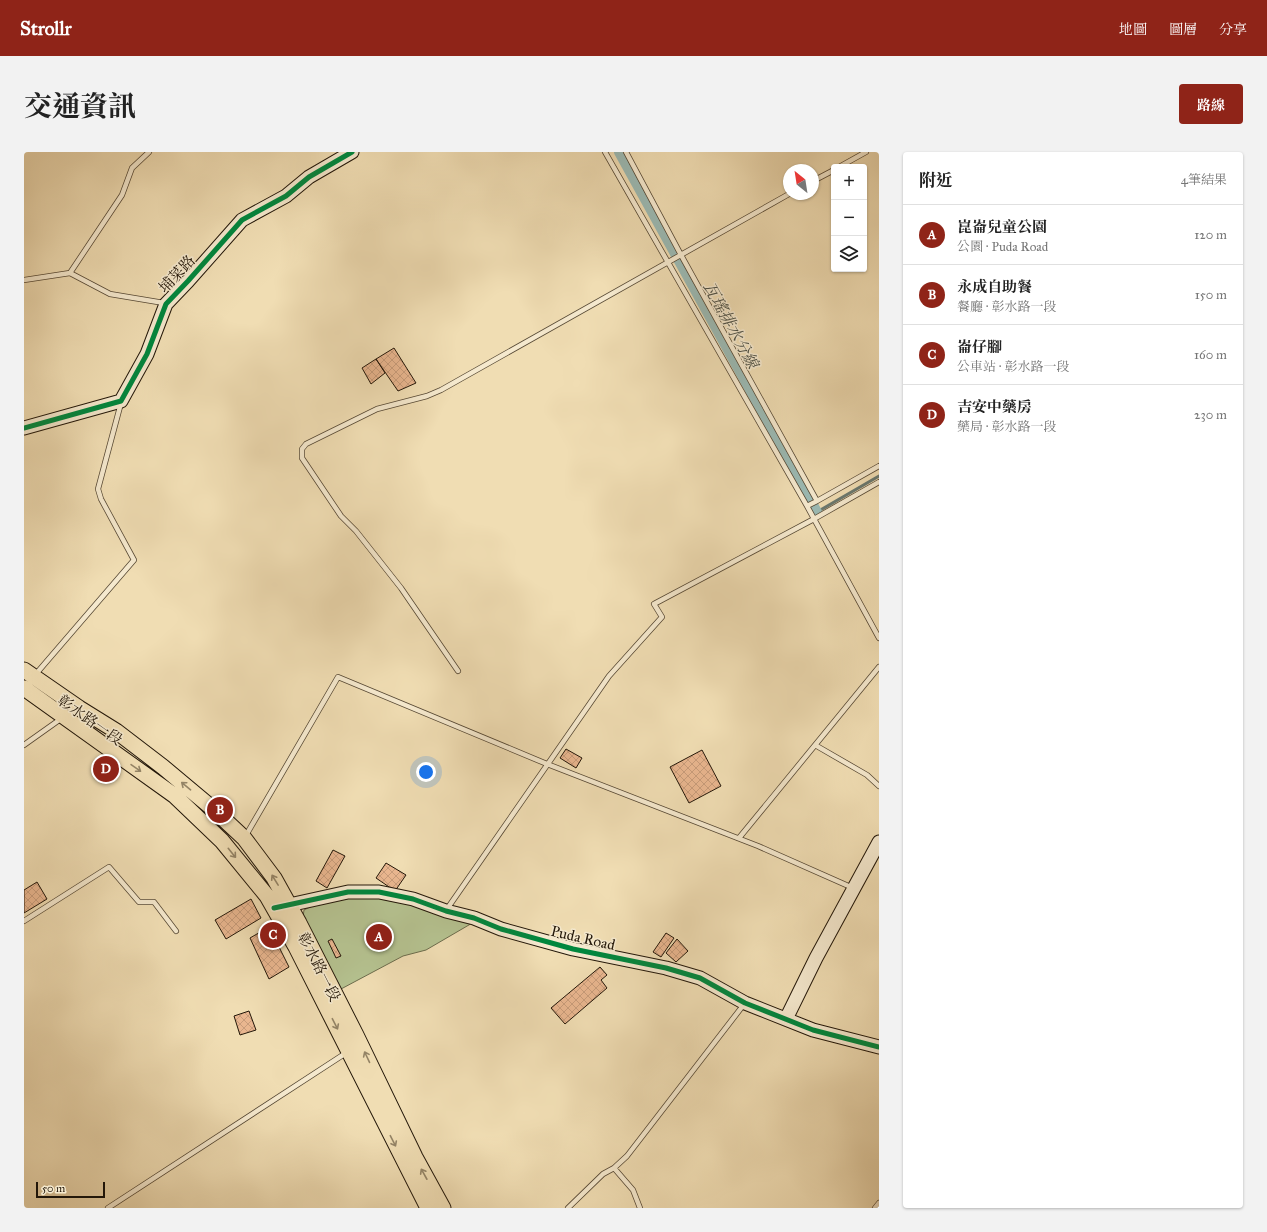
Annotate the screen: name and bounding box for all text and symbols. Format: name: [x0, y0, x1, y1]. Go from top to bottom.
text: Strollr: [20, 17, 72, 40]
text: 地圖: [1119, 21, 1147, 38]
text: 圖層: [1169, 21, 1197, 38]
text: 分享: [1219, 21, 1247, 38]
button: 路線: [1179, 84, 1243, 124]
text: 交通資訊: [24, 89, 136, 124]
north arrow: [783, 164, 819, 200]
map controls: [831, 164, 867, 272]
button: +: [831, 164, 867, 200]
text: 附近: [919, 170, 953, 191]
text: 4筆結果: [1181, 172, 1227, 188]
button: −: [831, 200, 867, 236]
text: 崑崙兒童公園: [957, 218, 1047, 236]
text: A: [928, 227, 936, 243]
text: 120 m: [1194, 227, 1227, 243]
button: layers: [831, 236, 867, 272]
text: 公園 · Puda Road: [957, 239, 1048, 255]
street label: 埔菜路: [155, 251, 199, 297]
water label: 瓦瑤排水分線: [699, 278, 764, 373]
text: 永成自助餐: [957, 278, 1032, 296]
text: B: [928, 287, 936, 303]
text: 150 m: [1195, 287, 1227, 303]
text: 餐廳 · 彰水路一段: [957, 299, 1056, 315]
text: 崙仔腳: [957, 338, 1002, 356]
text: C: [928, 347, 936, 363]
text: 160 m: [1194, 347, 1227, 363]
text: 公車站 · 彰水路一段: [957, 359, 1069, 375]
text: 吉安中藥房: [957, 398, 1032, 416]
text: D: [927, 407, 937, 423]
text: 230 m: [1194, 407, 1227, 423]
text: 藥局 · 彰水路一段: [957, 419, 1056, 435]
street label: 彰水路一段: [54, 691, 126, 749]
pin: D: [93, 754, 119, 784]
your location: [416, 762, 436, 782]
one-way arrow: [130, 764, 141, 772]
one-way arrow: [180, 782, 191, 791]
pin: B: [207, 795, 233, 825]
one-way arrow: [228, 848, 237, 859]
one-way arrow: [271, 875, 279, 886]
pin: C: [260, 920, 286, 950]
pin: A: [366, 922, 392, 952]
street label: Puda Road: [549, 922, 617, 954]
street label: 彰水路一段: [294, 929, 344, 1005]
one-way arrow: [332, 1018, 339, 1030]
one-way arrow: [363, 1052, 370, 1064]
one-way arrow: [390, 1134, 397, 1146]
one-way arrow: [420, 1168, 428, 1180]
scale bar: [36, 1180, 105, 1199]
text: 50 m: [42, 1182, 65, 1195]

